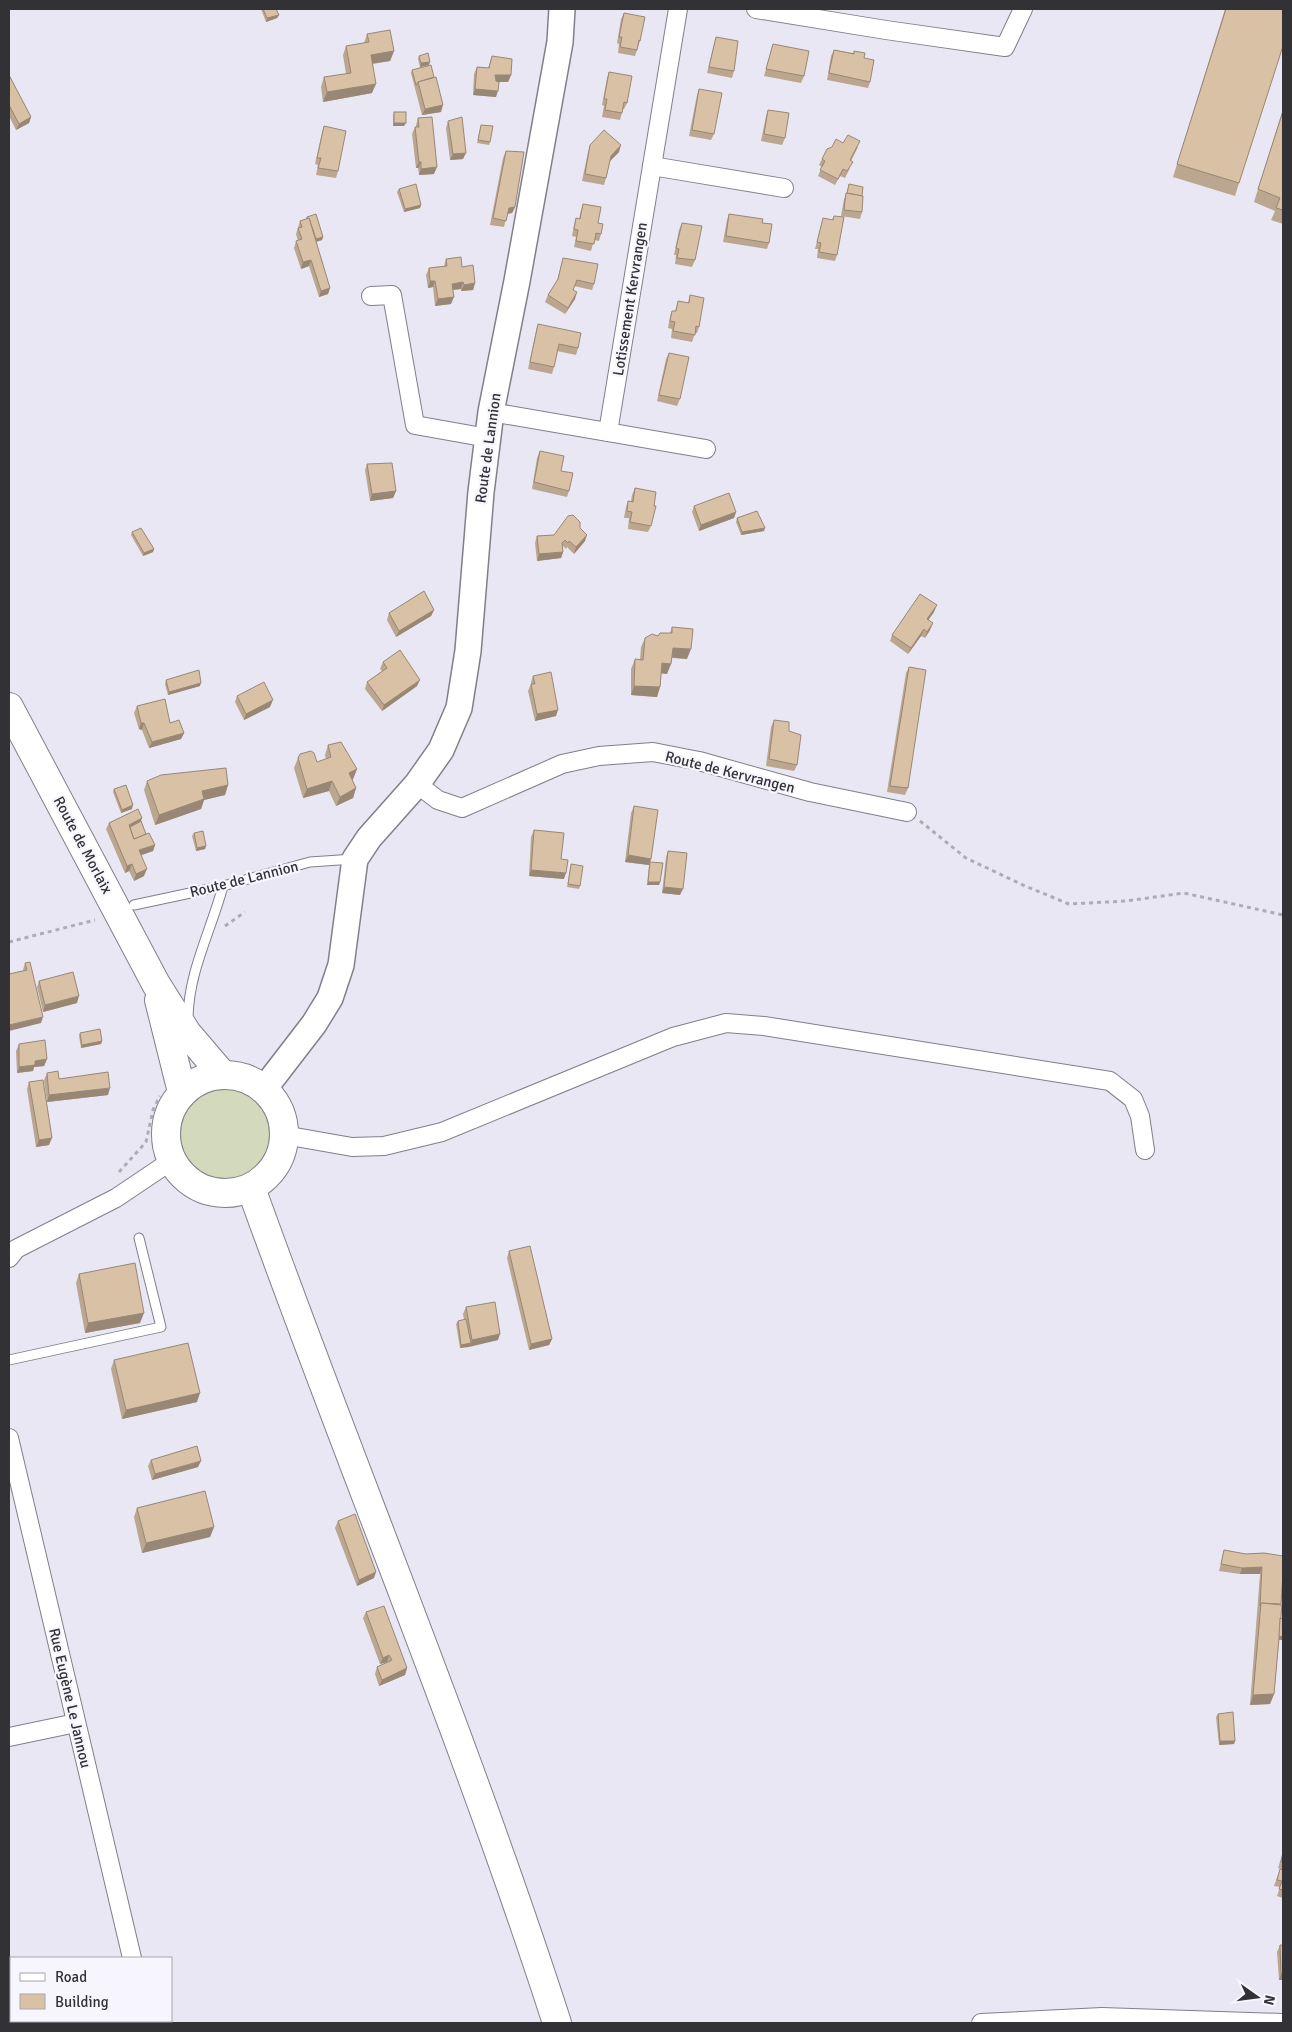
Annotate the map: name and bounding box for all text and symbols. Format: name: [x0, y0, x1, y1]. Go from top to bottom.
street label: Lotissement Kervrangen: [609, 221, 651, 377]
street label: Route de Lannion: [471, 392, 505, 504]
street label: Route de Kervrangen: [663, 747, 797, 797]
street label: Route de Morlaix: [50, 793, 116, 897]
street label: Route de Lannion: [188, 857, 300, 901]
street label: Rue Eugène Le Jannou: [45, 1626, 95, 1770]
legend: [10, 1957, 172, 2022]
text: Road: [55, 1968, 87, 1986]
north arrow: [1232, 1972, 1282, 2022]
text: Building: [55, 1993, 109, 2011]
text: N: [1260, 1993, 1279, 2007]

